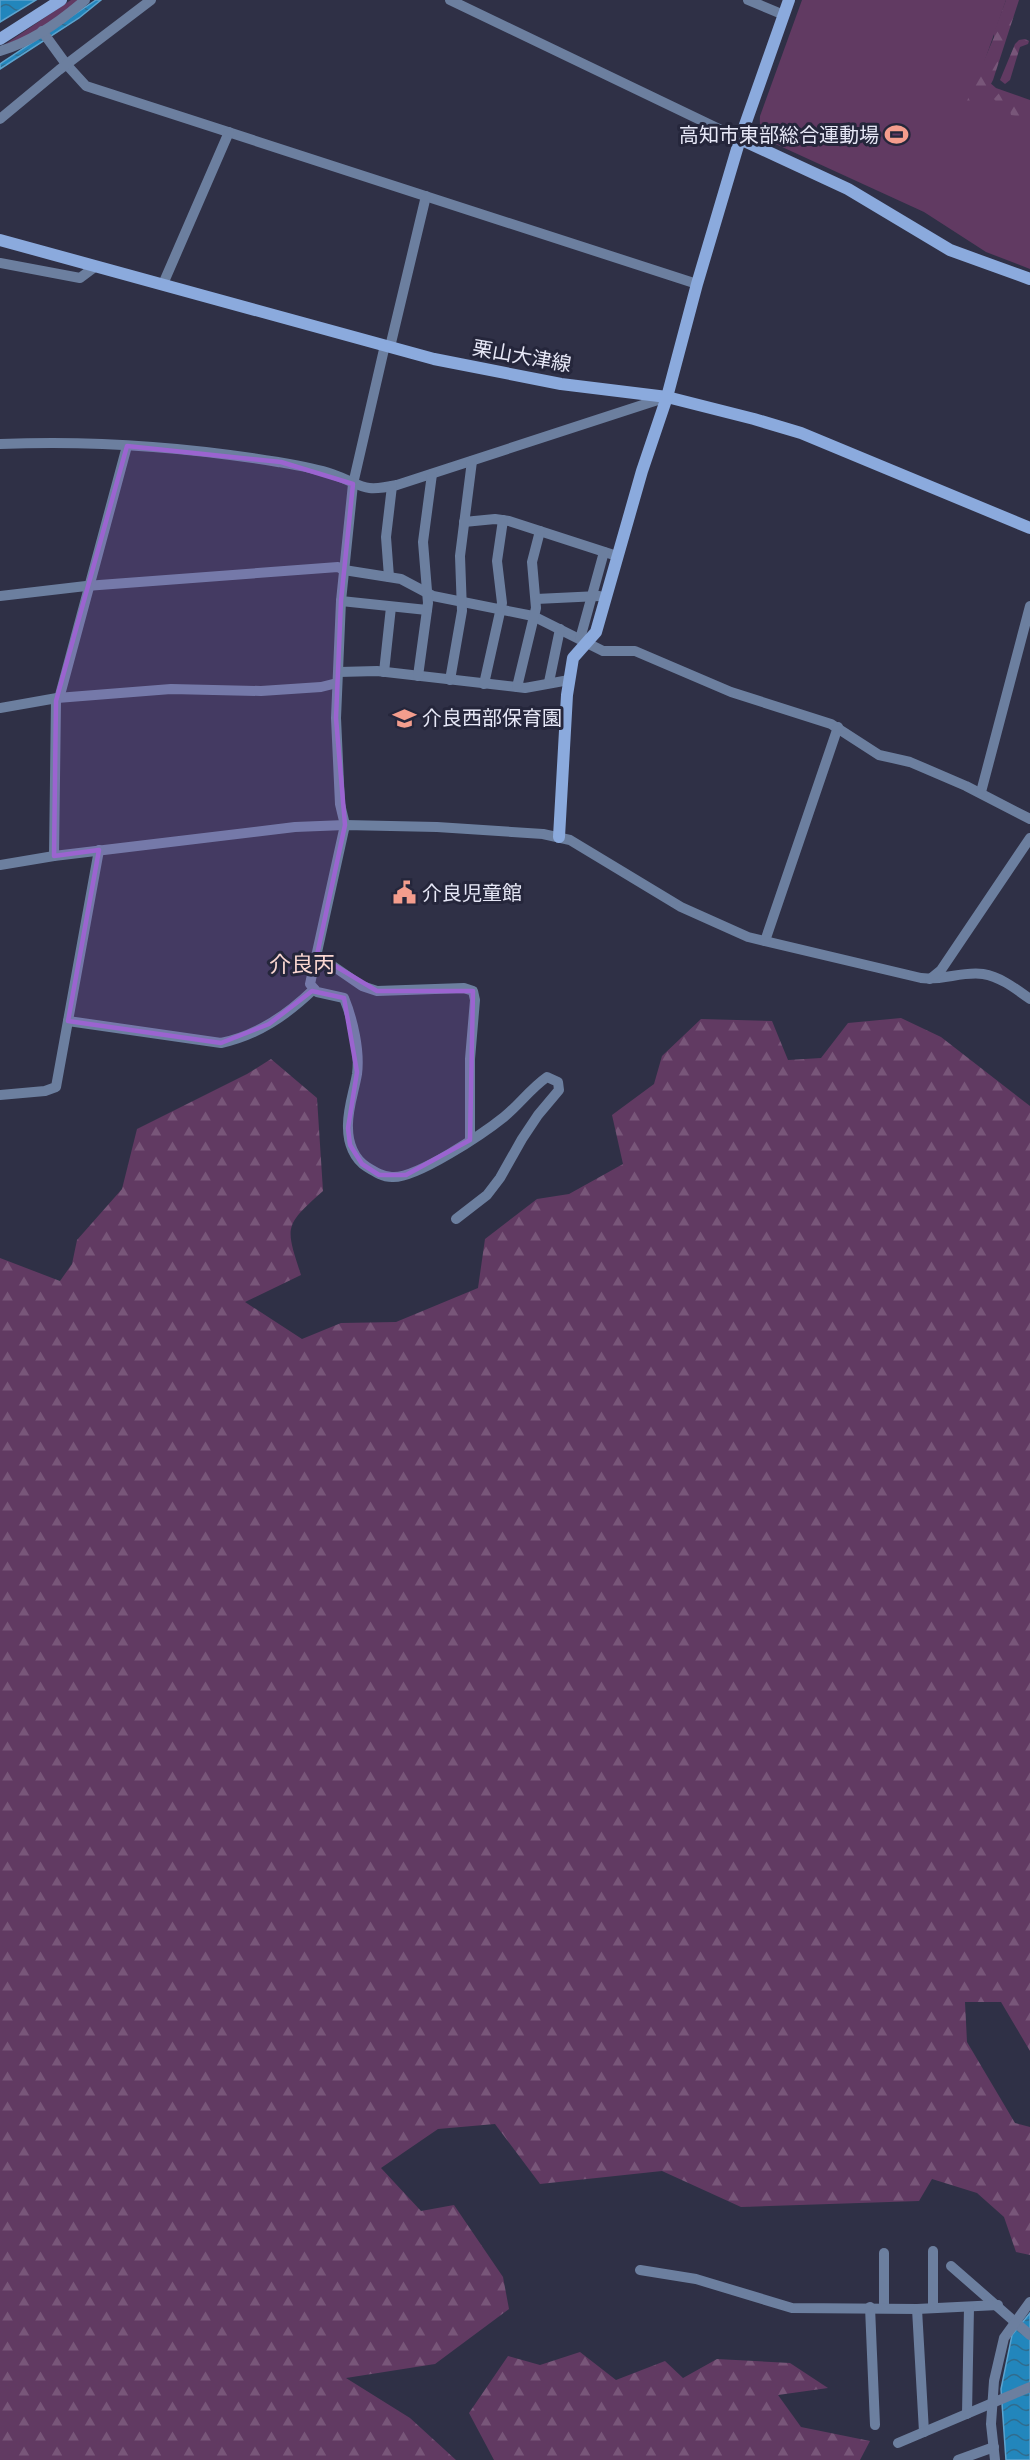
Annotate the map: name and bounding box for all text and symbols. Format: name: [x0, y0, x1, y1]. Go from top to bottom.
place label: 高知市東部総合運動場: [679, 121, 879, 149]
sports icon: 高知市東部総合運動場: [884, 122, 910, 148]
street label: 栗山大津線: [470, 334, 574, 378]
place label: 介良西部保育園: [422, 704, 562, 732]
school or university icon: 介良西部保育園: [391, 705, 417, 731]
place label: 介良児童館: [422, 879, 522, 907]
public building icon: 介良児童館: [391, 880, 417, 906]
district label: 介良丙: [269, 949, 335, 980]

